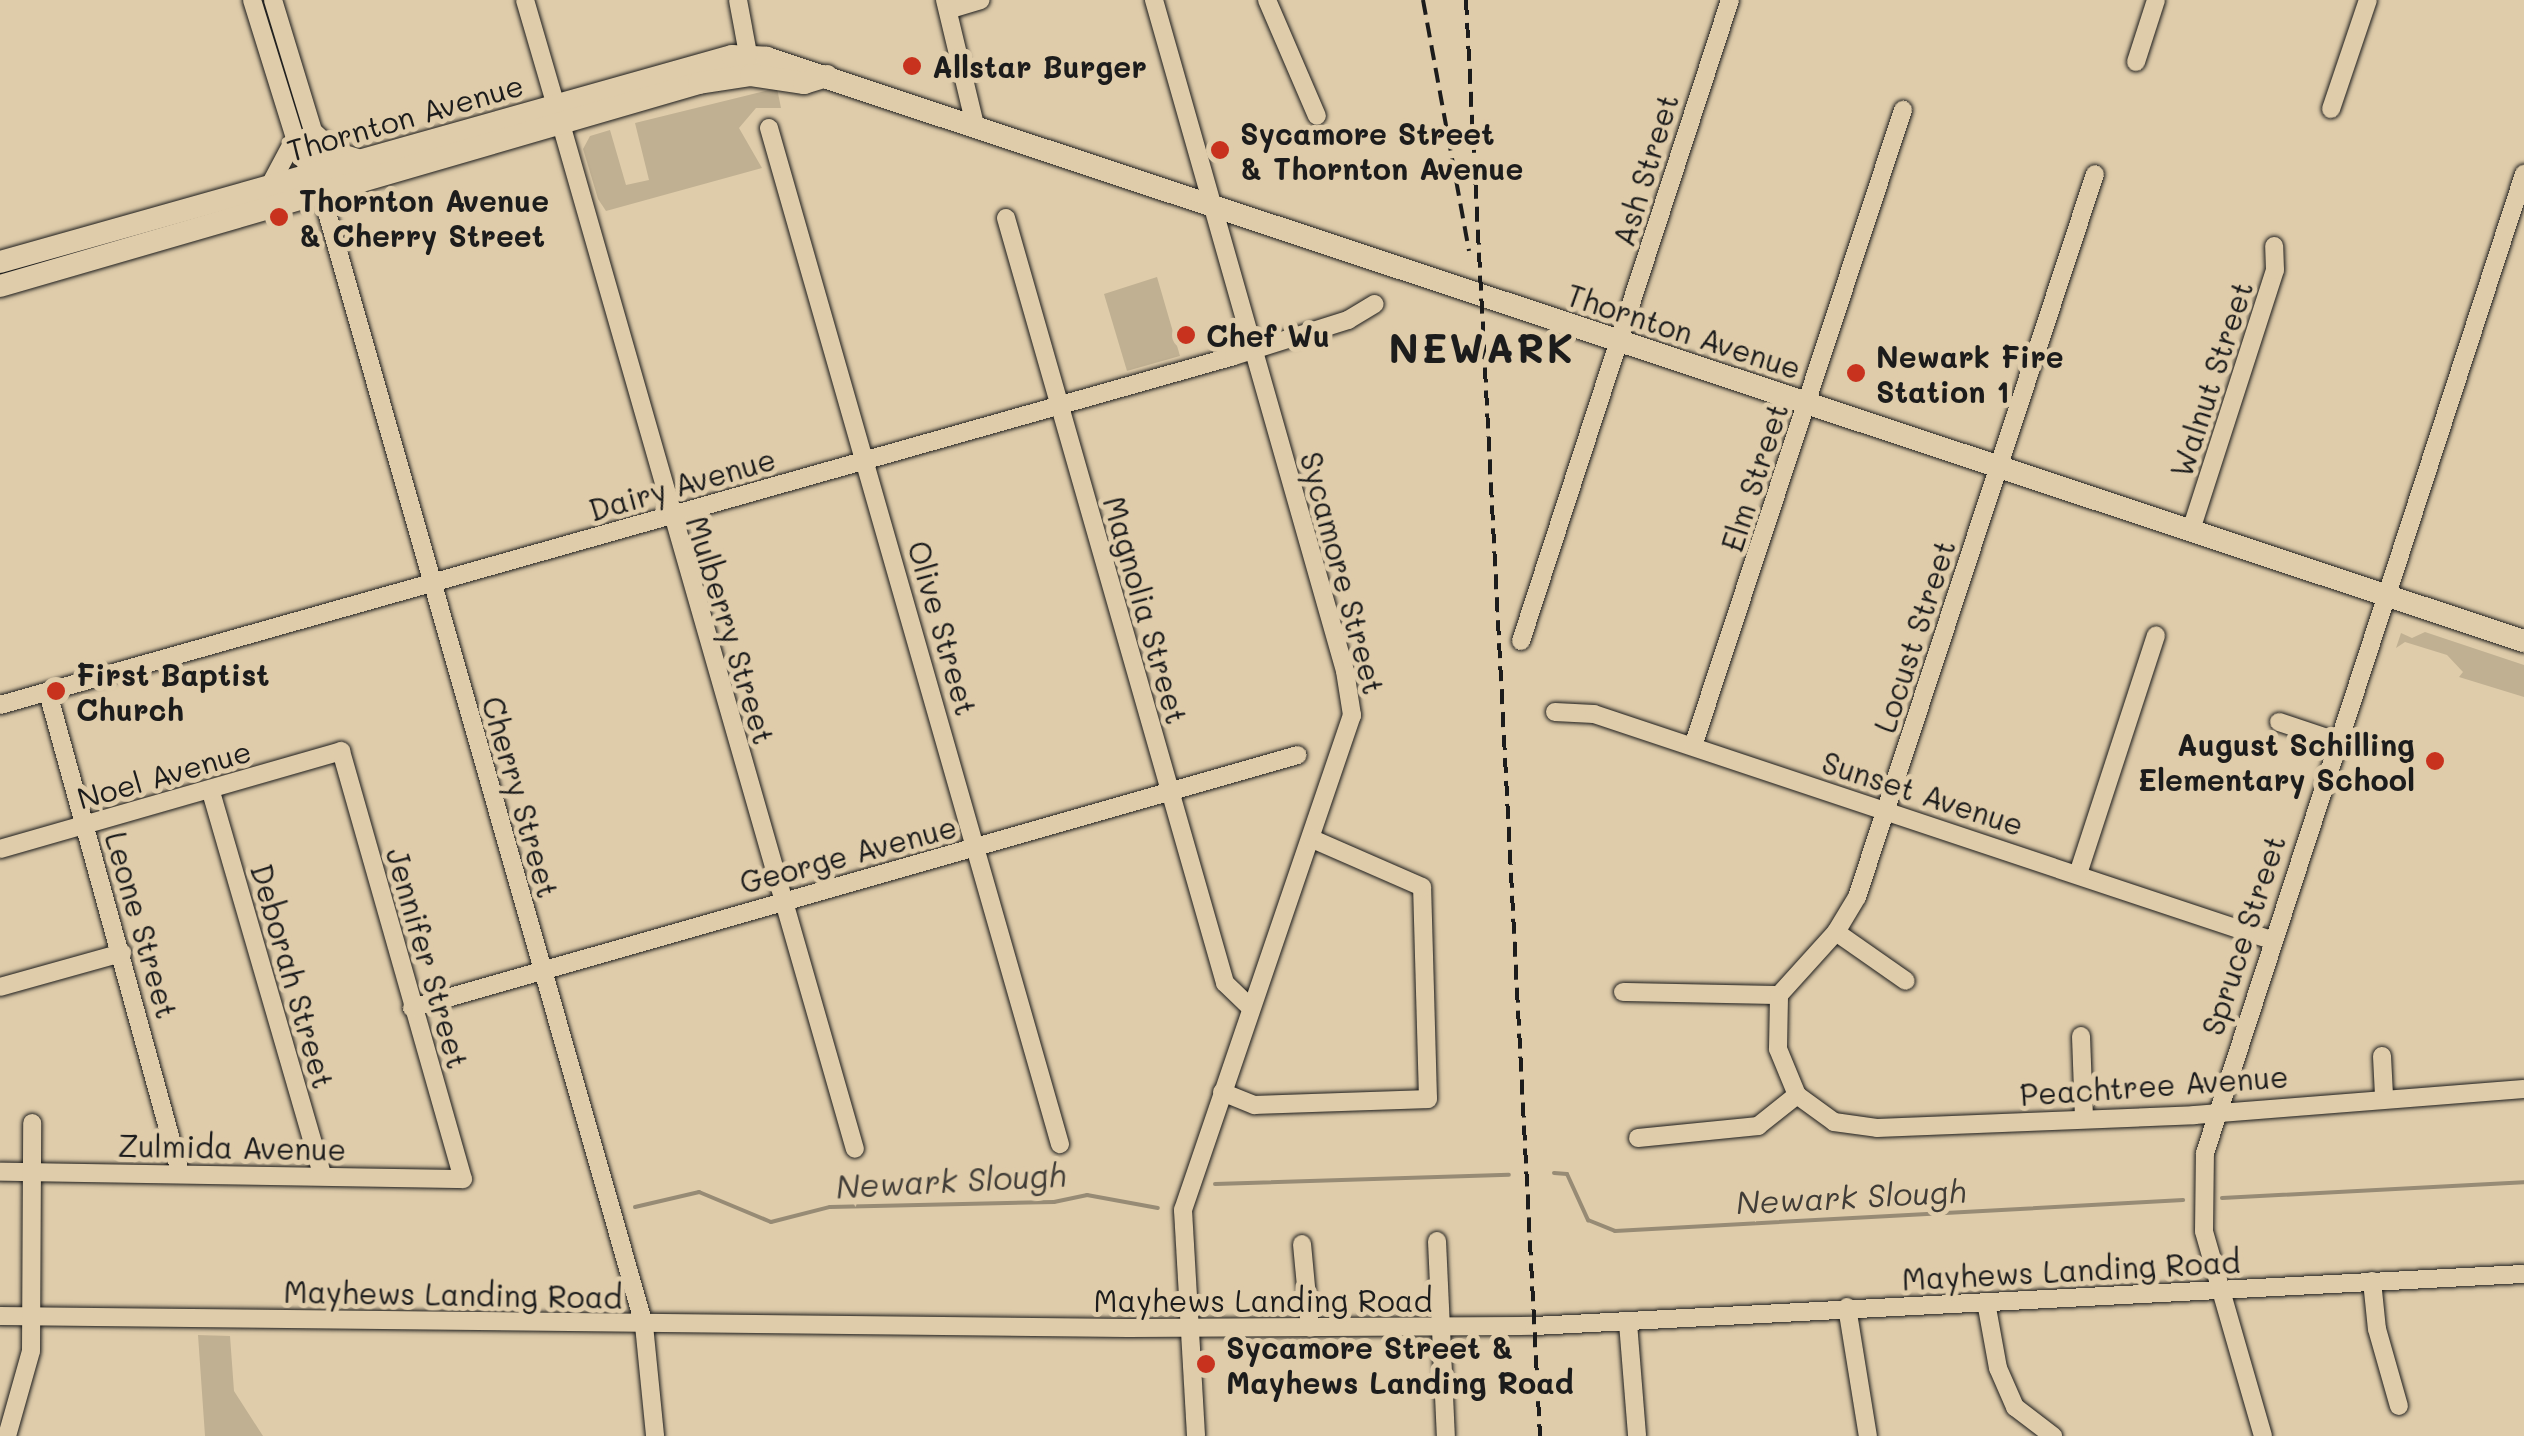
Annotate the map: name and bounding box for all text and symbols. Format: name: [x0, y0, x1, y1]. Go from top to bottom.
place label: Allstar Burger: [932, 48, 1147, 84]
marker: Allstar Burger: [901, 55, 923, 77]
street label: Thornton Avenue: [283, 66, 527, 168]
street label: Ash Street: [1605, 90, 1685, 250]
place label: Sycamore Street & Thornton Avenue: [1240, 115, 1523, 186]
marker: Sycamore Street & Thornton Avenue: [1209, 139, 1231, 161]
place label: Thornton Avenue & Cherry Street: [299, 182, 549, 252]
marker: Thornton Avenue & Cherry Street: [268, 206, 290, 228]
street label: Thornton Avenue: [1562, 276, 1806, 386]
street label: Walnut Street: [2162, 276, 2260, 482]
place label: Chef Wu: [1206, 317, 1330, 353]
district label: NEWARK: [1389, 323, 1575, 371]
marker: Chef Wu: [1175, 324, 1197, 346]
place label: Newark Fire Station 1: [1876, 338, 2064, 408]
marker: Newark Fire Station 1: [1845, 362, 1867, 384]
street label: Elm Street: [1713, 398, 1795, 556]
street label: Dairy Avenue: [584, 440, 780, 528]
street label: Sycamore Street: [1293, 448, 1393, 698]
street label: Magnolia Street: [1096, 492, 1196, 728]
street label: Mulberry Street: [679, 512, 783, 748]
street label: Locust Street: [1866, 535, 1962, 737]
street label: Olive Street: [901, 537, 985, 719]
place label: First Baptist Church: [76, 656, 270, 726]
marker: First Baptist Church: [45, 680, 67, 702]
street label: Cherry Street: [475, 692, 567, 902]
place label: August Schilling Elementary School: [2138, 726, 2415, 796]
street label: Noel Avenue: [73, 732, 255, 816]
street label: Sunset Avenue: [1818, 743, 2028, 843]
marker: August Schilling Elementary School: [2424, 750, 2446, 772]
street label: George Avenue: [736, 808, 960, 900]
street label: Leone Street: [98, 828, 186, 1022]
street label: Spruce Street: [2194, 830, 2292, 1040]
street label: Jennifer Street: [379, 844, 477, 1072]
street label: Deborah Street: [244, 860, 342, 1092]
street label: Peachtree Avenue: [2019, 1058, 2289, 1112]
street label: Zulmida Avenue: [118, 1127, 346, 1167]
water label: Newark Slough: [835, 1155, 1067, 1205]
water label: Newark Slough: [1735, 1171, 1967, 1221]
street label: Mayhews Landing Road: [1901, 1243, 2241, 1297]
street label: Mayhews Landing Road: [283, 1273, 623, 1315]
street label: Mayhews Landing Road: [1094, 1282, 1432, 1318]
place label: Sycamore Street & Mayhews Landing Road: [1226, 1329, 1574, 1400]
marker: Sycamore Street & Mayhews Landing Road: [1195, 1353, 1217, 1375]

